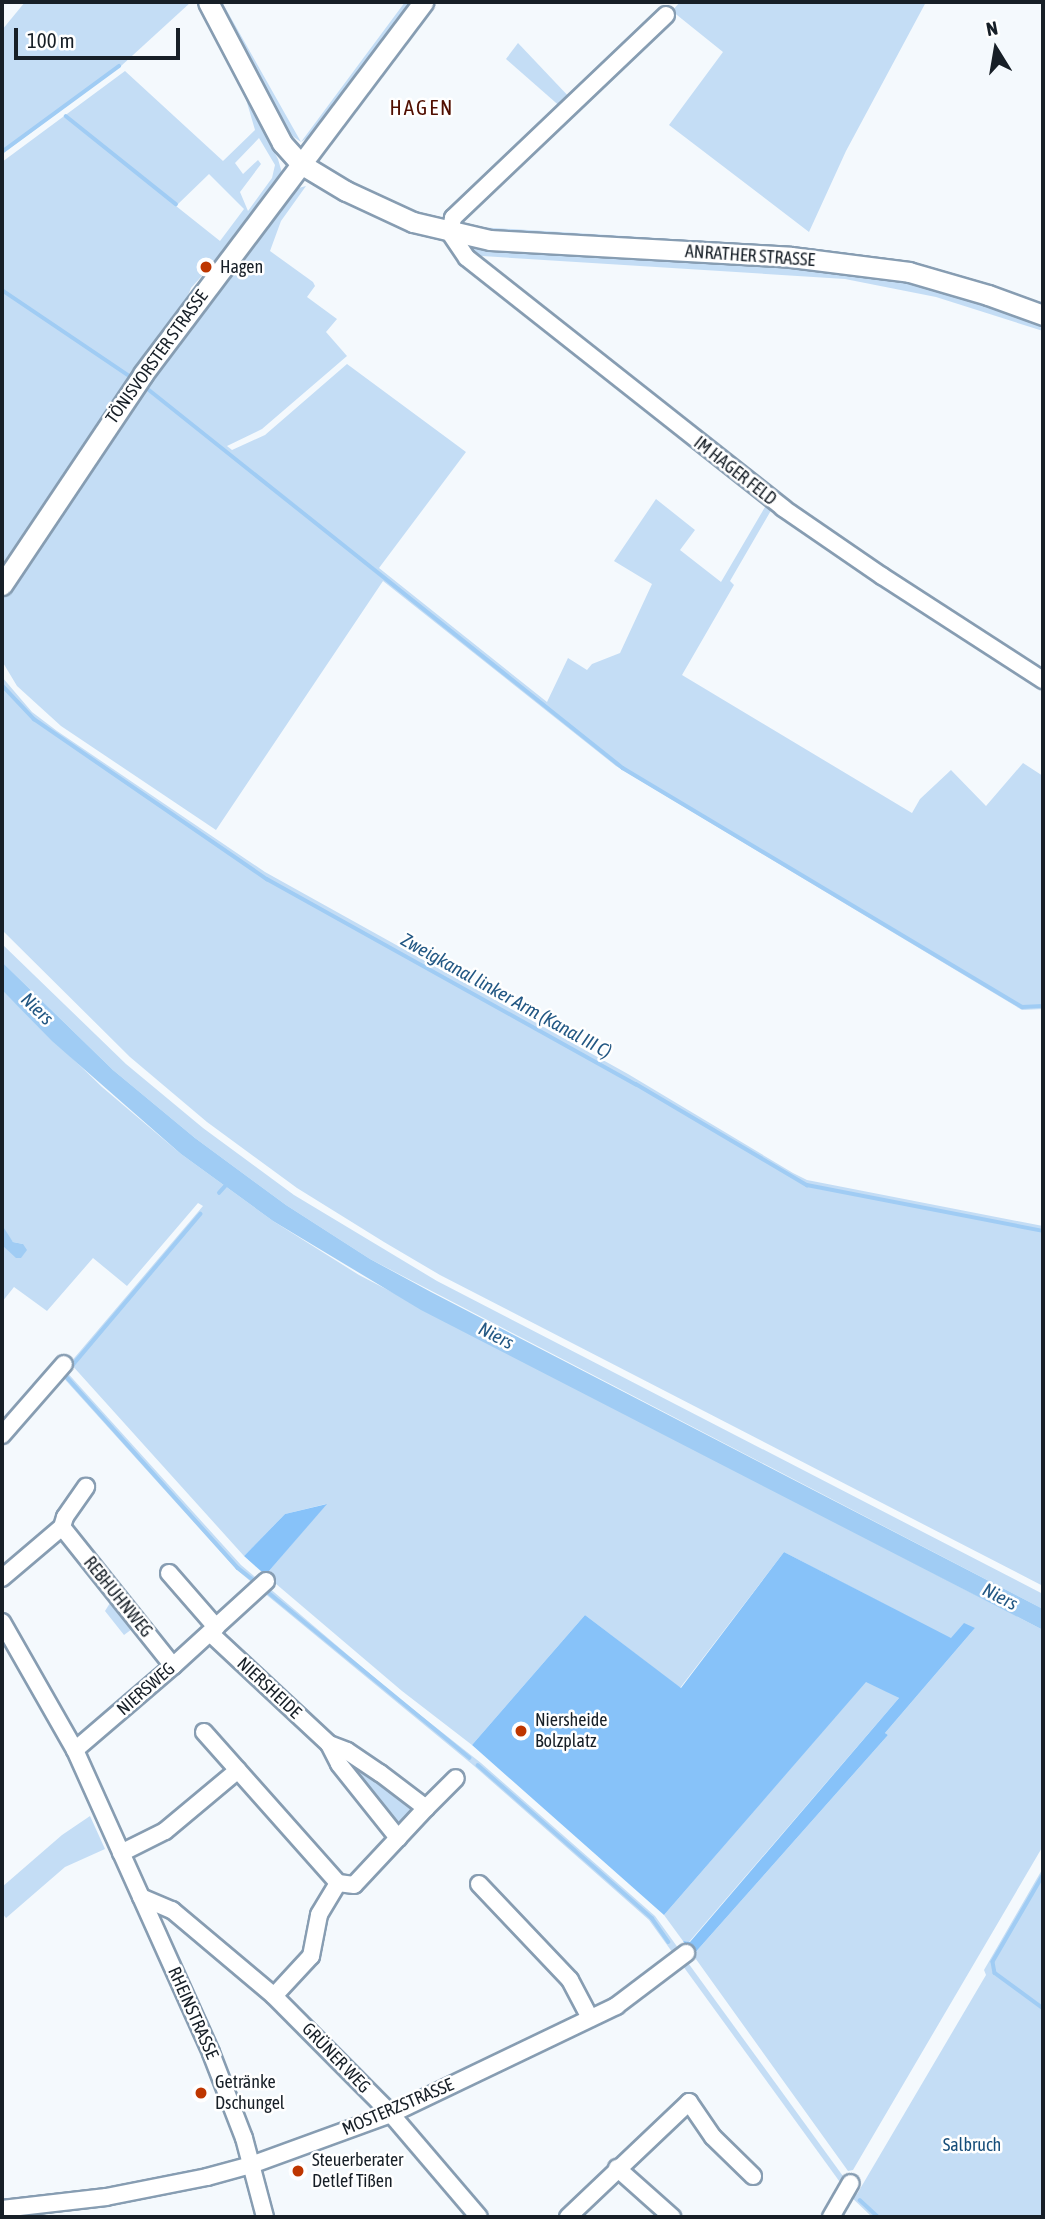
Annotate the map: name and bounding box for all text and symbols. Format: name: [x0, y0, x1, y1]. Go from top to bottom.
scale bar: [18, 14, 184, 58]
north arrow: [961, 14, 1031, 84]
text: N: [984, 17, 1000, 40]
text: 100 m: [27, 28, 75, 52]
district label: HAGEN: [390, 94, 454, 120]
street label: ANRATHER STRASSE: [684, 241, 816, 271]
place label: Hagen: [220, 256, 263, 278]
marker: Hagen: [198, 259, 214, 275]
street label: TÖNISVORSTER STRASSE: [101, 286, 213, 428]
street label: IM HAGER FELD: [689, 432, 781, 510]
water label: Zweigkanal linker Arm (Kanal III C): [397, 929, 615, 1063]
water label: Niers: [16, 988, 58, 1030]
water label: Niers: [475, 1318, 517, 1354]
street label: REBHUHNWEG: [79, 1552, 157, 1642]
water label: Niers: [979, 1579, 1021, 1615]
street label: NIERSHEIDE: [232, 1653, 306, 1723]
street label: NIERSWEG: [113, 1658, 179, 1720]
place label: Niersheide Bolzplatz: [535, 1710, 607, 1752]
marker: Niersheide Bolzplatz: [513, 1723, 529, 1739]
street label: RHEINSTRASSE: [163, 1964, 223, 2062]
street label: GRÜNER WEG: [297, 2018, 375, 2098]
place label: Getränke Dschungel: [215, 2072, 285, 2114]
street label: MOSTERZSTRASSE: [339, 2074, 457, 2140]
marker: Getränke Dschungel: [193, 2085, 209, 2101]
park label: Salbruch: [943, 2134, 1001, 2156]
place label: Steuerberater Detlef Tißen: [312, 2150, 403, 2192]
marker: Steuerberater Detlef Tißen: [290, 2163, 306, 2179]

